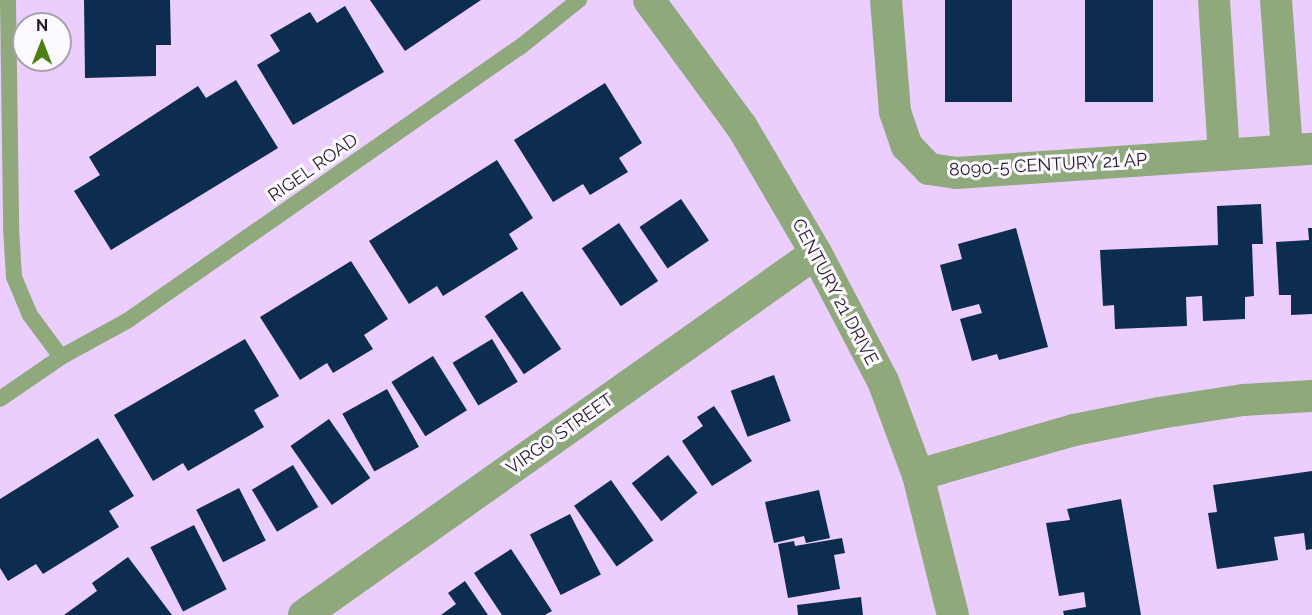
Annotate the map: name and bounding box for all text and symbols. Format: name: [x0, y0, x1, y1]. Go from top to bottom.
north arrow: [12, 12, 72, 72]
text: N: [36, 16, 48, 35]
street label: RIGEL ROAD: [264, 129, 362, 207]
street label: 8090-5 CENTURY 21 AP: [948, 149, 1148, 181]
street label: CENTURY 21 DRIVE: [787, 215, 883, 369]
street label: VIRGO STREET: [502, 389, 618, 479]

